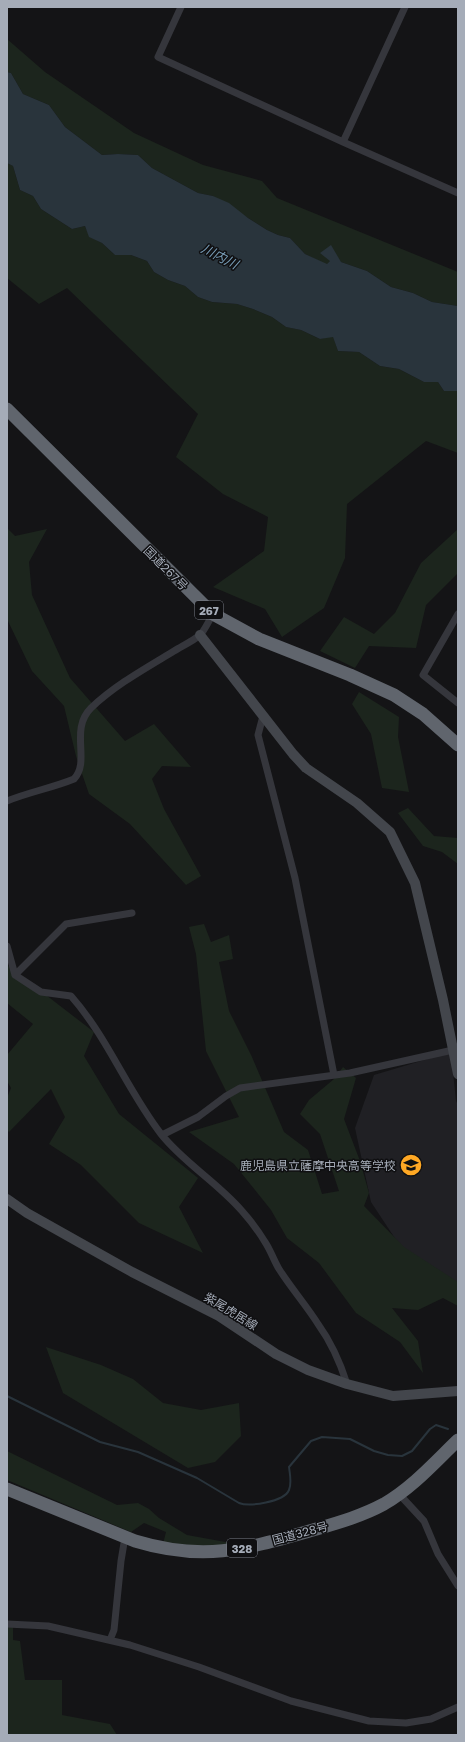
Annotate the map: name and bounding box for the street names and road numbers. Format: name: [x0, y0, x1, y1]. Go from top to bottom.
street label: 国道267号: [141, 543, 191, 593]
road number: 267: [195, 601, 223, 619]
street label: 紫尾虎居線: [201, 1289, 261, 1333]
street label: 国道328号: [270, 1518, 330, 1548]
road number: 328: [227, 1539, 257, 1557]

